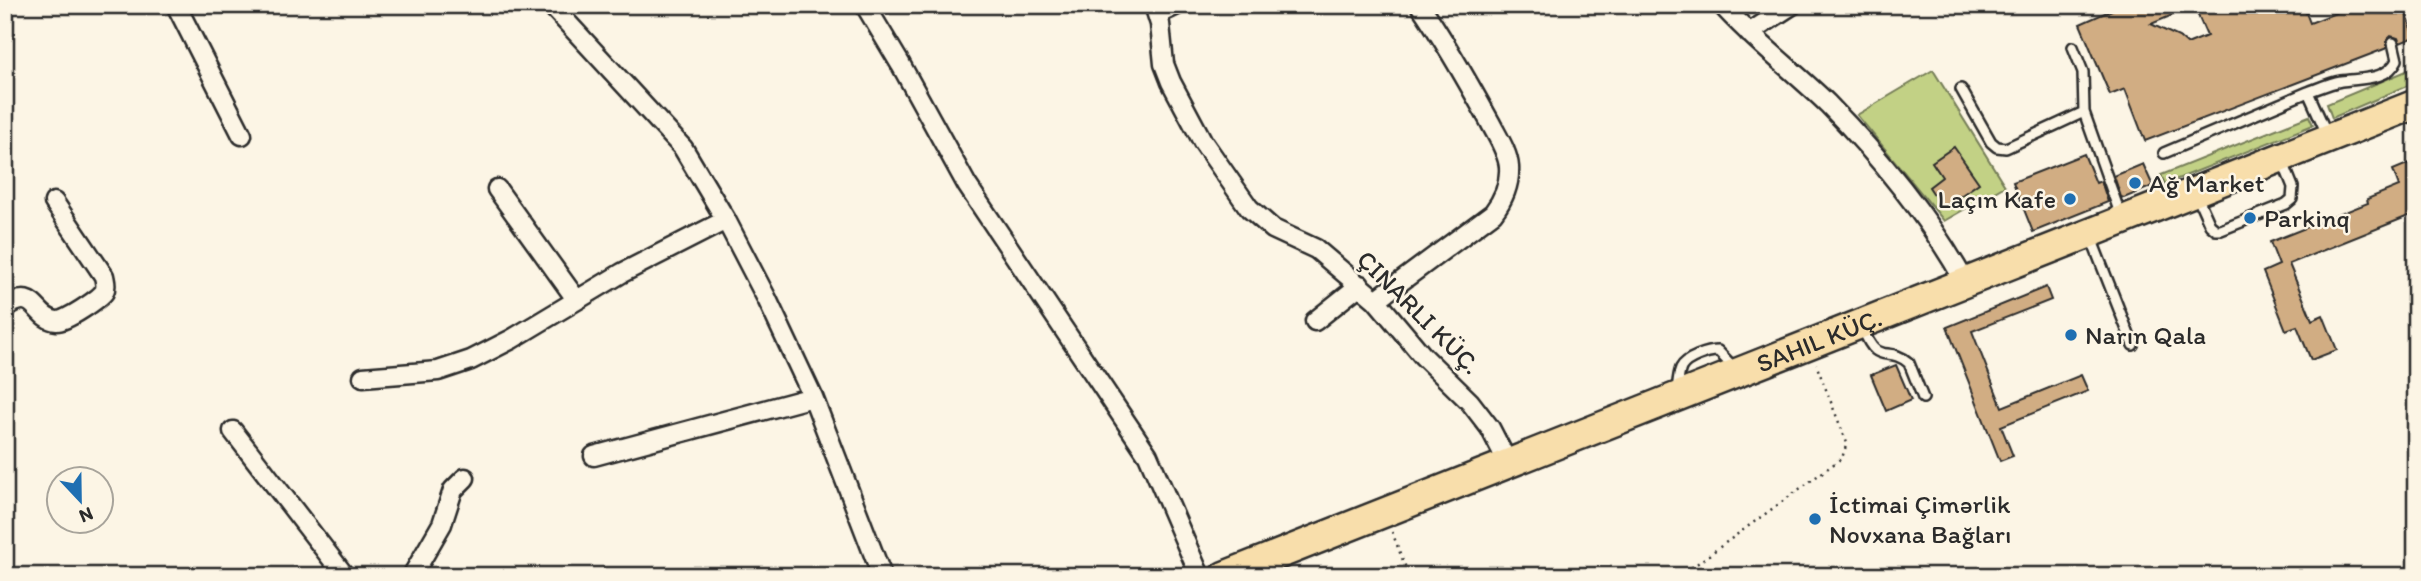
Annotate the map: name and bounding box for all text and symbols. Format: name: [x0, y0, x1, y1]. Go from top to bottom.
place label: Ağ Market: [2149, 167, 2265, 199]
marker: Ağ Market: [2127, 175, 2143, 191]
place label: Laçın Kafe: [1938, 183, 2056, 215]
marker: Laçın Kafe: [2062, 191, 2078, 207]
place label: Parkinq: [2264, 202, 2350, 234]
marker: Parkinq: [2242, 210, 2258, 226]
street label: ÇINARLI KÜÇ.: [1350, 243, 1488, 381]
street label: SAHIL KÜÇ.: [1752, 301, 1886, 380]
place label: Narın Qala: [2085, 319, 2206, 351]
marker: Narın Qala: [2063, 327, 2079, 343]
north arrow: [46, 466, 116, 536]
place label: İctimai Çimərlik Novxana Bağları: [1829, 488, 2011, 550]
text: N: [76, 502, 96, 528]
marker: İctimai Çimərlik Novxana Bağları: [1807, 511, 1823, 527]

